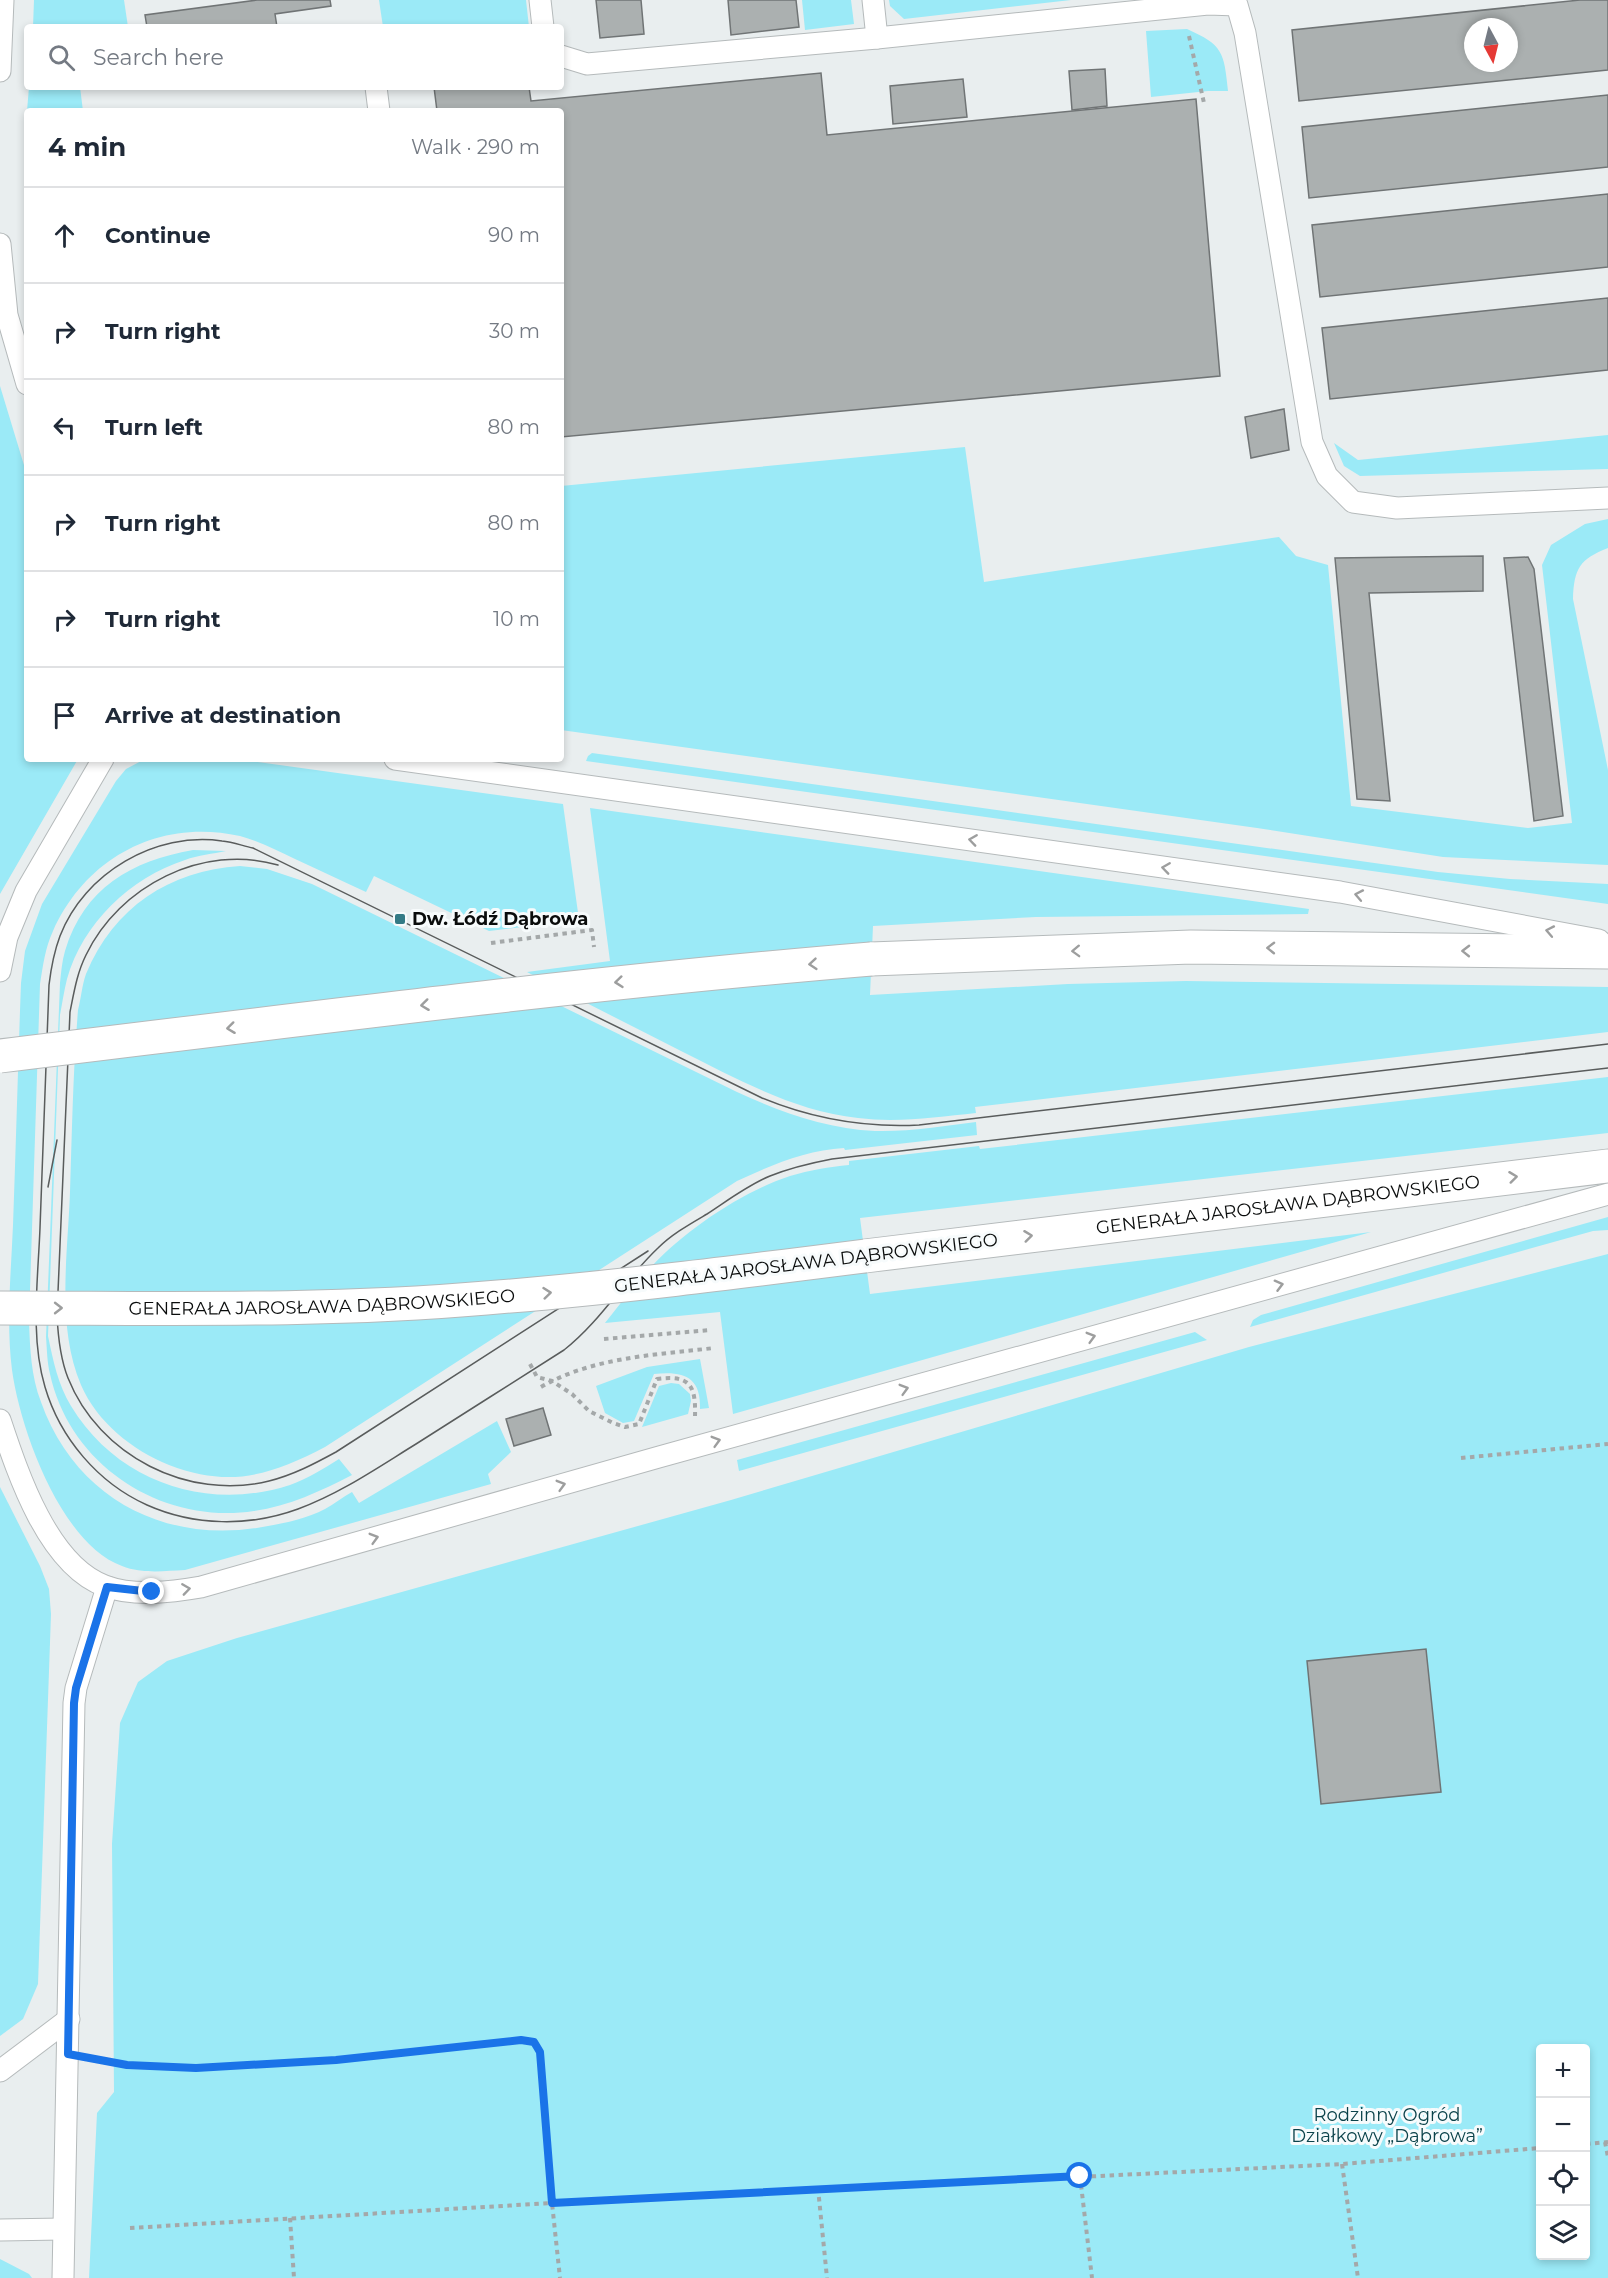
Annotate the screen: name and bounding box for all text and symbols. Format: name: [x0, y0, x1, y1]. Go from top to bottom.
north arrow: [1464, 18, 1518, 72]
search box: [24, 24, 564, 90]
icon: search: [45, 41, 78, 74]
text: Search here: [93, 44, 224, 71]
text: 4 min: [48, 131, 126, 163]
text: Walk · 290 m: [411, 135, 540, 159]
icon: ahead: [48, 219, 81, 252]
text: Continue: [105, 222, 211, 249]
text: 90 m: [488, 223, 540, 247]
icon: right: [48, 315, 81, 348]
text: Turn right: [105, 318, 220, 345]
text: 30 m: [489, 319, 540, 343]
icon: left: [48, 411, 81, 444]
text: Turn left: [105, 414, 203, 441]
text: 80 m: [488, 415, 540, 439]
icon: right: [48, 507, 81, 540]
text: Turn right: [105, 510, 220, 537]
text: 80 m: [488, 511, 540, 535]
icon: right: [48, 603, 81, 636]
text: Turn right: [105, 606, 220, 633]
text: 10 m: [493, 607, 540, 631]
icon: arrive: [48, 699, 81, 732]
text: Arrive at destination: [105, 702, 341, 729]
one-way arrow: [968, 835, 977, 847]
one-way arrow: [1161, 862, 1170, 874]
one-way arrow: [1354, 890, 1364, 902]
place label: Dw. Łódź Dąbrowa: [412, 908, 588, 930]
marker: Dw. Łódź Dąbrowa: [393, 912, 407, 926]
one-way arrow: [1546, 925, 1556, 938]
one-way arrow: [1266, 942, 1275, 955]
one-way arrow: [1071, 945, 1080, 958]
one-way arrow: [1461, 945, 1470, 957]
one-way arrow: [808, 957, 817, 970]
one-way arrow: [614, 975, 623, 988]
one-way arrow: [420, 998, 430, 1010]
one-way arrow: [227, 1021, 236, 1034]
street label: GENERAŁA JAROSŁAWA DĄBROWSKIEGO: [1095, 1171, 1481, 1239]
one-way arrow: [1509, 1171, 1518, 1184]
street label: GENERAŁA JAROSŁAWA DĄBROWSKIEGO: [613, 1229, 999, 1297]
one-way arrow: [1023, 1231, 1032, 1243]
one-way arrow: [1274, 1280, 1284, 1292]
street label: GENERAŁA JAROSŁAWA DĄBROWSKIEGO: [129, 1285, 516, 1320]
one-way arrow: [542, 1287, 552, 1300]
one-way arrow: [54, 1302, 63, 1314]
one-way arrow: [1086, 1332, 1096, 1344]
one-way arrow: [898, 1384, 908, 1396]
one-way arrow: [710, 1436, 721, 1448]
one-way arrow: [556, 1480, 566, 1492]
one-way arrow: [368, 1533, 379, 1545]
route end: [138, 1578, 164, 1604]
one-way arrow: [181, 1584, 191, 1596]
map controls: [1536, 2044, 1590, 2260]
button: +: [1536, 2044, 1590, 2098]
button: −: [1536, 2098, 1590, 2152]
park label: Rodzinny Ogród Działkowy „Dąbrowa”: [1291, 2104, 1483, 2147]
button: locate: [1536, 2152, 1590, 2206]
route start: [1066, 2162, 1092, 2188]
button: layers: [1536, 2206, 1590, 2260]

